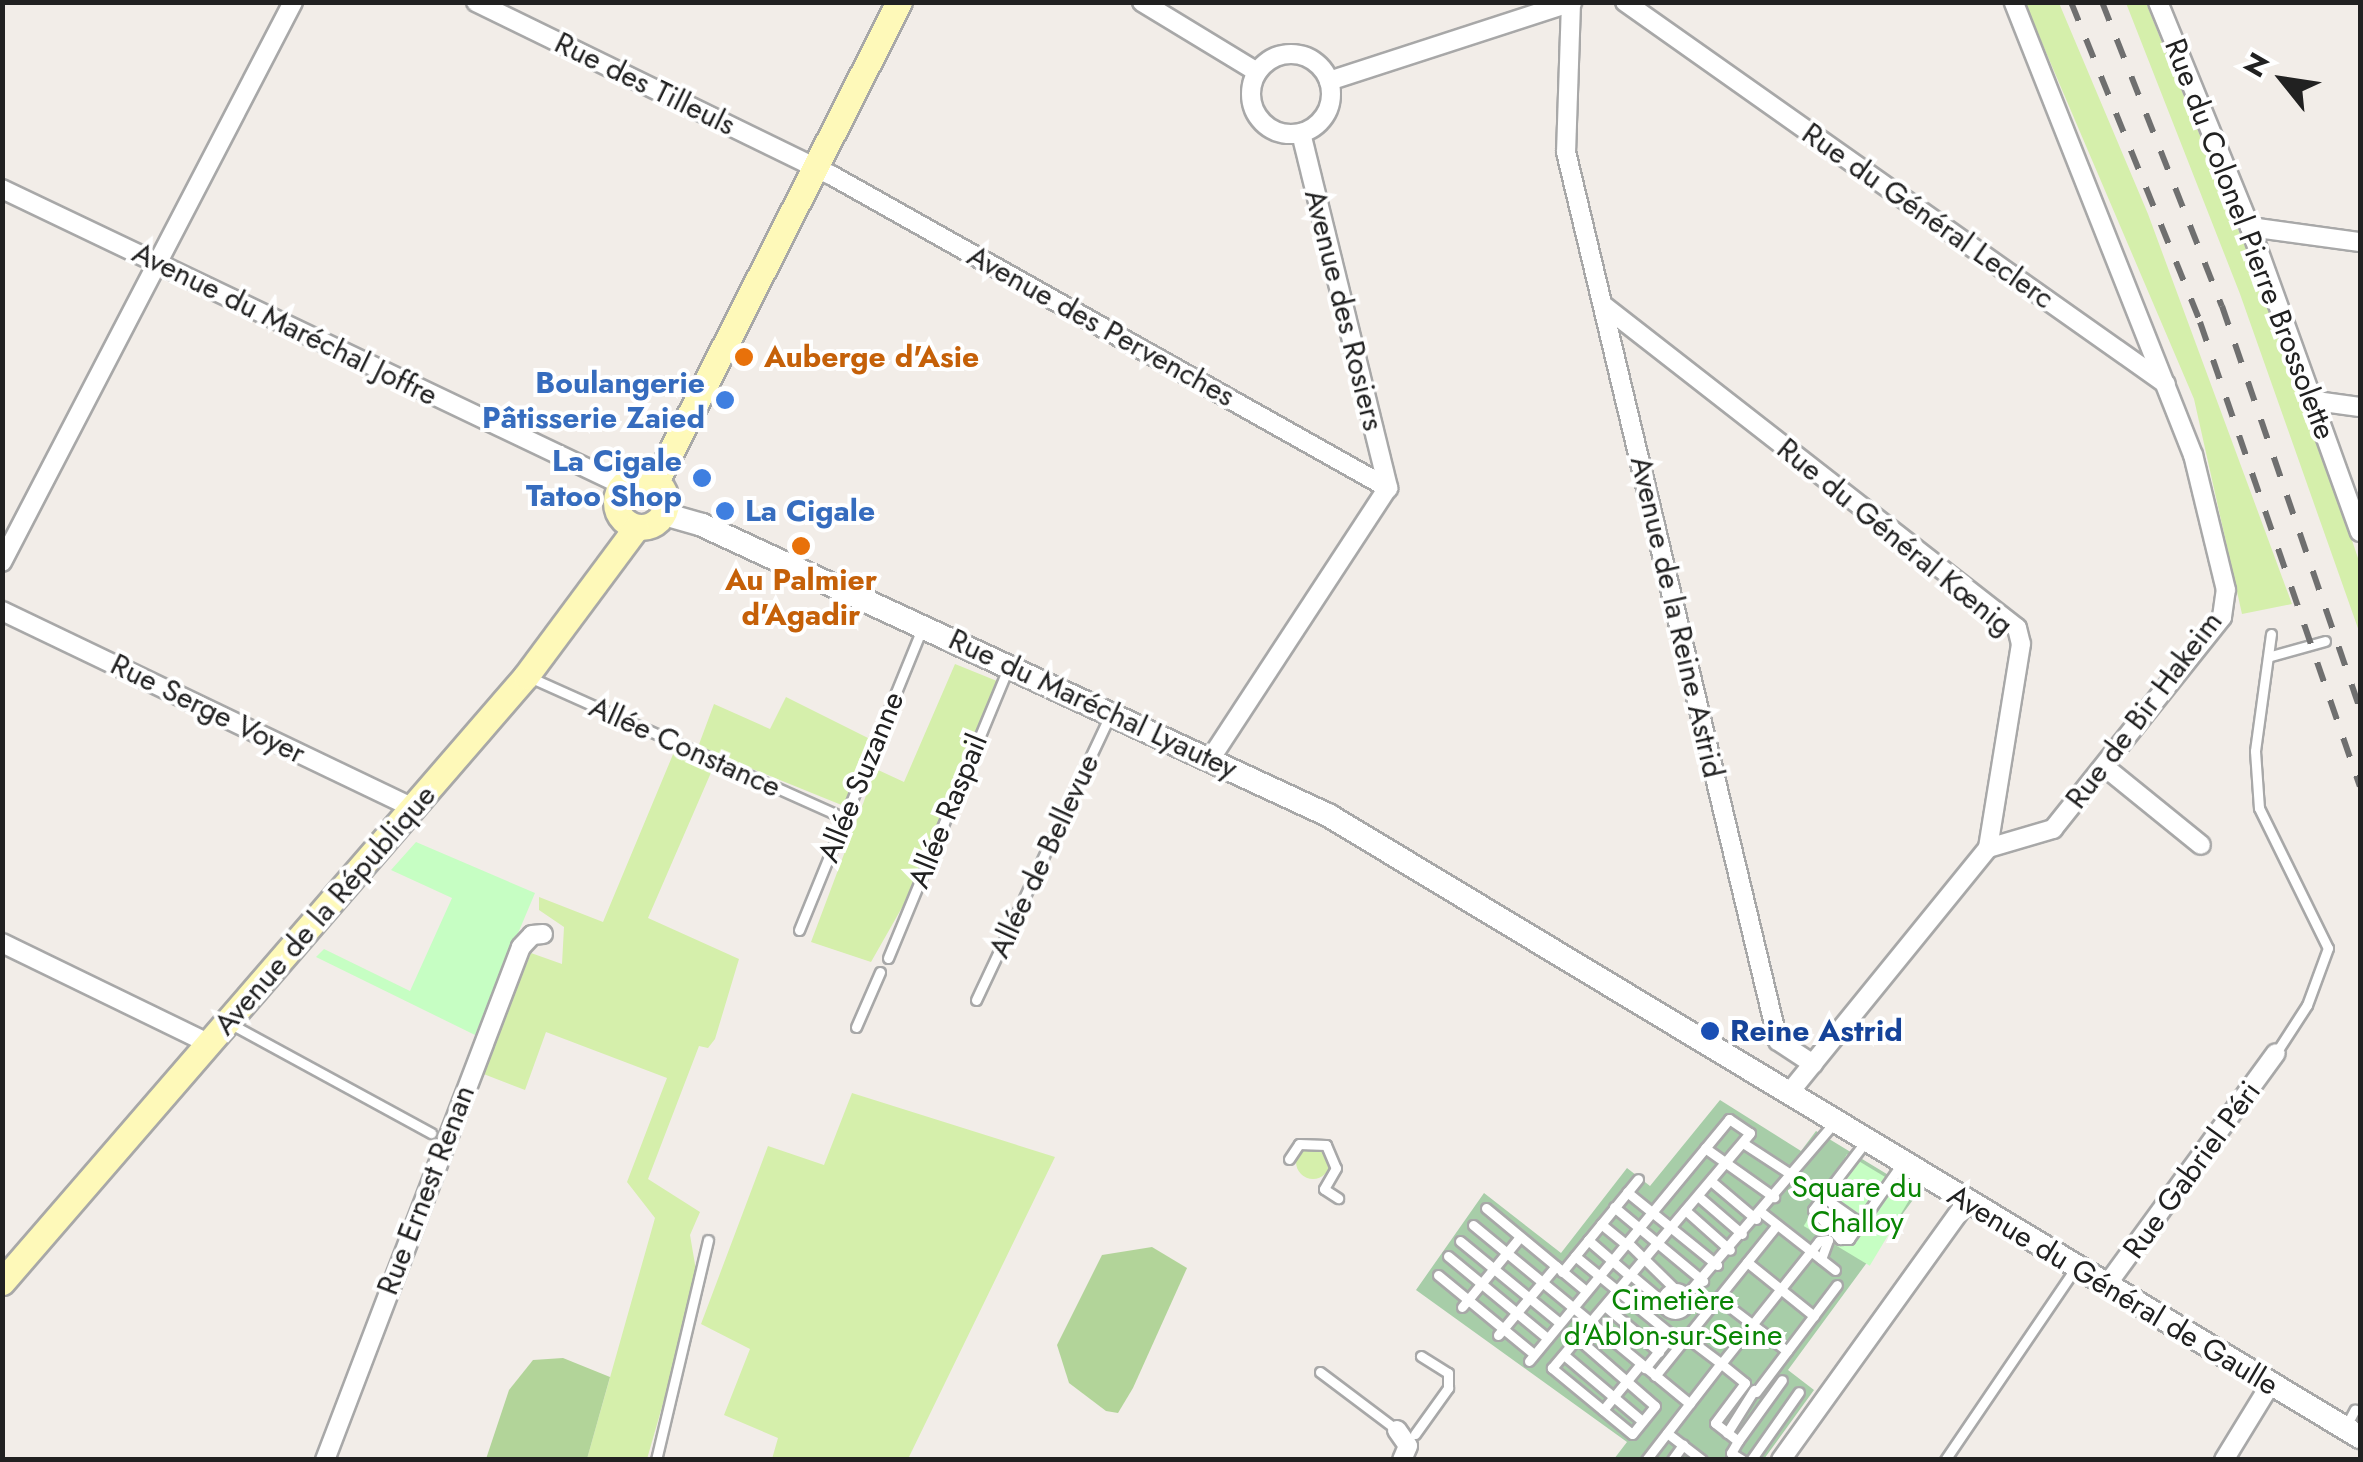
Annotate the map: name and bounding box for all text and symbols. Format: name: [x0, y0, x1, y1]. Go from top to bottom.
street label: Rue des Tilleuls: [549, 25, 741, 143]
north arrow: [2233, 30, 2333, 130]
street label: Rue du Colonel Pierre Brossolette: [2157, 34, 2343, 444]
text: N: [2233, 45, 2280, 85]
street label: Rue du Général Leclerc: [1795, 115, 2061, 317]
street label: Avenue des Rosiers: [1297, 186, 1391, 434]
street label: Avenue du Maréchal Joffre: [127, 234, 443, 414]
street label: Avenue des Pervenches: [961, 238, 1241, 414]
place label: Auberge d'Asie: [764, 339, 979, 375]
marker: Auberge d'Asie: [733, 346, 755, 368]
place label: Boulangerie Pâtisserie Zaied: [482, 365, 705, 436]
marker: Boulangerie Pâtisserie Zaied: [714, 389, 736, 411]
street label: Rue du Général Kœnig: [1770, 431, 2020, 643]
place label: La Cigale Tatoo Shop: [526, 443, 682, 514]
street label: Avenue de la Reine Astrid: [1622, 453, 1732, 781]
marker: La Cigale Tatoo Shop: [691, 467, 713, 489]
place label: La Cigale: [745, 493, 875, 529]
marker: La Cigale: [714, 500, 736, 522]
marker: Au Palmier d'Agadir: [790, 535, 812, 557]
place label: Au Palmier d'Agadir: [725, 562, 877, 632]
street label: Rue de Bir Hakeim: [2058, 604, 2230, 816]
street label: Rue du Maréchal Lyautey: [943, 621, 1243, 787]
street label: Rue Serge Voyer: [105, 646, 311, 772]
street label: Allée Suzanne: [810, 686, 912, 868]
street label: Allée Constance: [584, 689, 786, 805]
street label: Allée Raspail: [901, 729, 995, 893]
street label: Allée de Bellevue: [981, 748, 1107, 964]
street label: Avenue de la République: [207, 778, 443, 1042]
place label: Reine Astrid: [1730, 1013, 1903, 1049]
marker: Reine Astrid: [1699, 1020, 1721, 1042]
street label: Rue Gabriel Péri: [2116, 1074, 2268, 1266]
street label: Rue Ernest Renan: [370, 1080, 482, 1300]
park label: Square du Challoy: [1792, 1169, 1922, 1240]
street label: Avenue du Général de Gaulle: [1941, 1177, 2285, 1403]
park label: Cimetière d'Ablon-sur-Seine: [1564, 1282, 1782, 1352]

